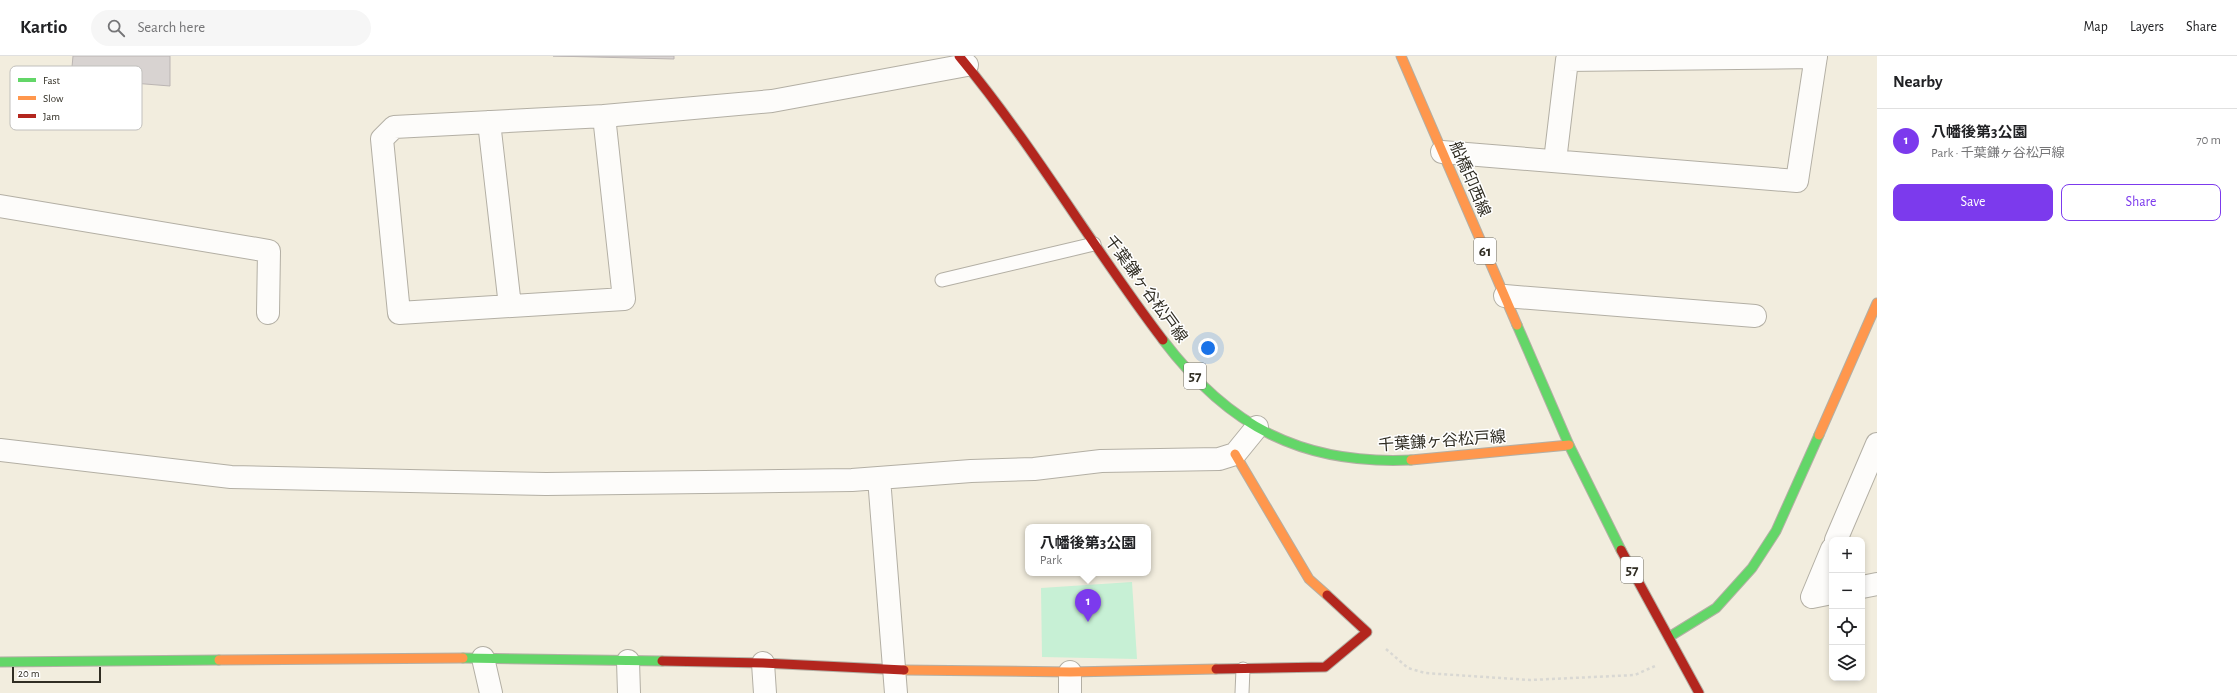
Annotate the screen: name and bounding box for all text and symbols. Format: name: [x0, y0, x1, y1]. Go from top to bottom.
search box: [91, 10, 371, 46]
icon: search: [105, 17, 127, 39]
text: Kartio: [20, 18, 67, 37]
text: Search here: [137, 20, 205, 35]
text: Map: [2083, 20, 2108, 34]
text: Layers: [2130, 20, 2164, 34]
text: Share: [2186, 20, 2217, 34]
legend: [10, 66, 142, 130]
text: Nearby: [1893, 73, 1943, 90]
text: Fast: [43, 75, 61, 86]
text: Slow: [43, 93, 64, 104]
text: Jam: [43, 111, 60, 122]
text: 八幡後第3公園: [1931, 125, 2027, 140]
text: 1: [1904, 134, 1908, 147]
text: 70 m: [2196, 134, 2221, 147]
street label: 船橋印西線: [1447, 139, 1494, 219]
text: Park · 千葉鎌ヶ谷松戸線: [1931, 147, 2065, 160]
button: Save: [1893, 184, 2053, 221]
button: Share: [2061, 184, 2221, 221]
street label: 千葉鎌ヶ谷松戸線: [1102, 232, 1191, 345]
road number: 61: [1474, 238, 1496, 264]
your location: [1198, 338, 1218, 358]
road number: 57: [1184, 363, 1206, 389]
street label: 千葉鎌ヶ谷松戸線: [1378, 428, 1506, 453]
popup: [1025, 524, 1151, 576]
text: 八幡後第3公園: [1040, 536, 1136, 551]
map controls: [1829, 537, 1865, 681]
button: +: [1829, 537, 1865, 573]
text: Park: [1040, 554, 1062, 567]
road number: 57: [1621, 557, 1643, 583]
button: −: [1829, 573, 1865, 609]
pin: 1: [1075, 589, 1101, 622]
button: locate: [1829, 609, 1865, 645]
button: layers: [1829, 645, 1865, 681]
scale bar: [12, 665, 101, 684]
text: 20 m: [18, 668, 39, 679]

